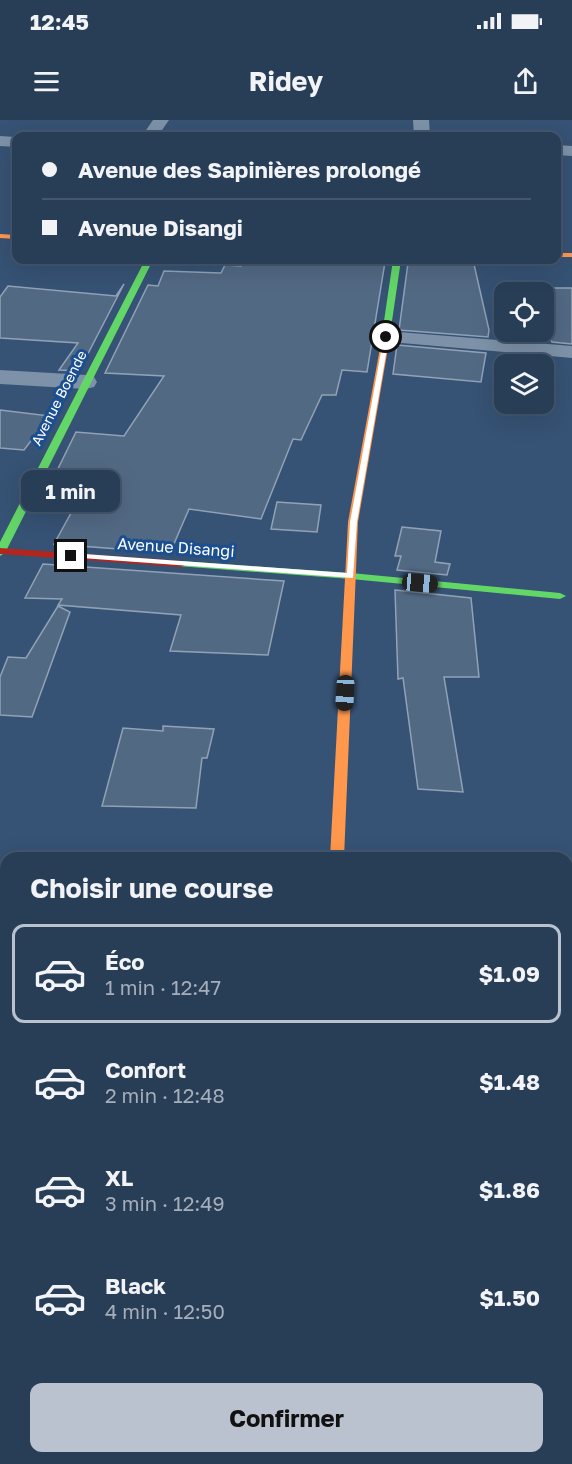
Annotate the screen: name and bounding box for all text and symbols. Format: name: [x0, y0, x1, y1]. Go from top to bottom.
text: 12:45: [30, 8, 89, 35]
icon: menu: [30, 65, 63, 98]
text: Ridey: [249, 65, 323, 97]
icon: share: [509, 65, 542, 98]
text: Avenue des Sapinières prolongé: [78, 156, 421, 183]
text: Avenue Disangi: [78, 214, 243, 241]
map controls: [494, 282, 554, 414]
button: locate: [494, 282, 554, 342]
route start: [372, 323, 399, 350]
street label: Avenue Boende: [27, 348, 90, 448]
button: layers: [494, 354, 554, 414]
callout: 1 min: [22, 469, 121, 511]
text: 1 min: [45, 479, 96, 503]
street label: Avenue Disangi: [117, 533, 235, 561]
route end: [57, 542, 84, 569]
car: [401, 572, 439, 594]
car: [335, 675, 355, 711]
text: Choisir une course: [30, 872, 273, 904]
icon: car: [33, 947, 87, 1001]
text: Éco: [105, 948, 144, 975]
text: $1.09: [479, 960, 540, 987]
text: 1 min · 12:47: [105, 975, 221, 999]
icon: car: [33, 1055, 87, 1109]
text: Confort: [105, 1056, 186, 1083]
text: $1.48: [479, 1068, 540, 1095]
text: 2 min · 12:48: [105, 1083, 225, 1107]
icon: car: [33, 1163, 87, 1217]
text: XL: [105, 1164, 133, 1191]
text: $1.86: [479, 1176, 540, 1203]
text: 3 min · 12:49: [105, 1191, 225, 1215]
icon: car: [33, 1271, 87, 1325]
text: Black: [105, 1272, 166, 1299]
text: $1.50: [479, 1284, 540, 1311]
text: 4 min · 12:50: [105, 1299, 225, 1323]
button: Confirmer: [30, 1383, 543, 1452]

